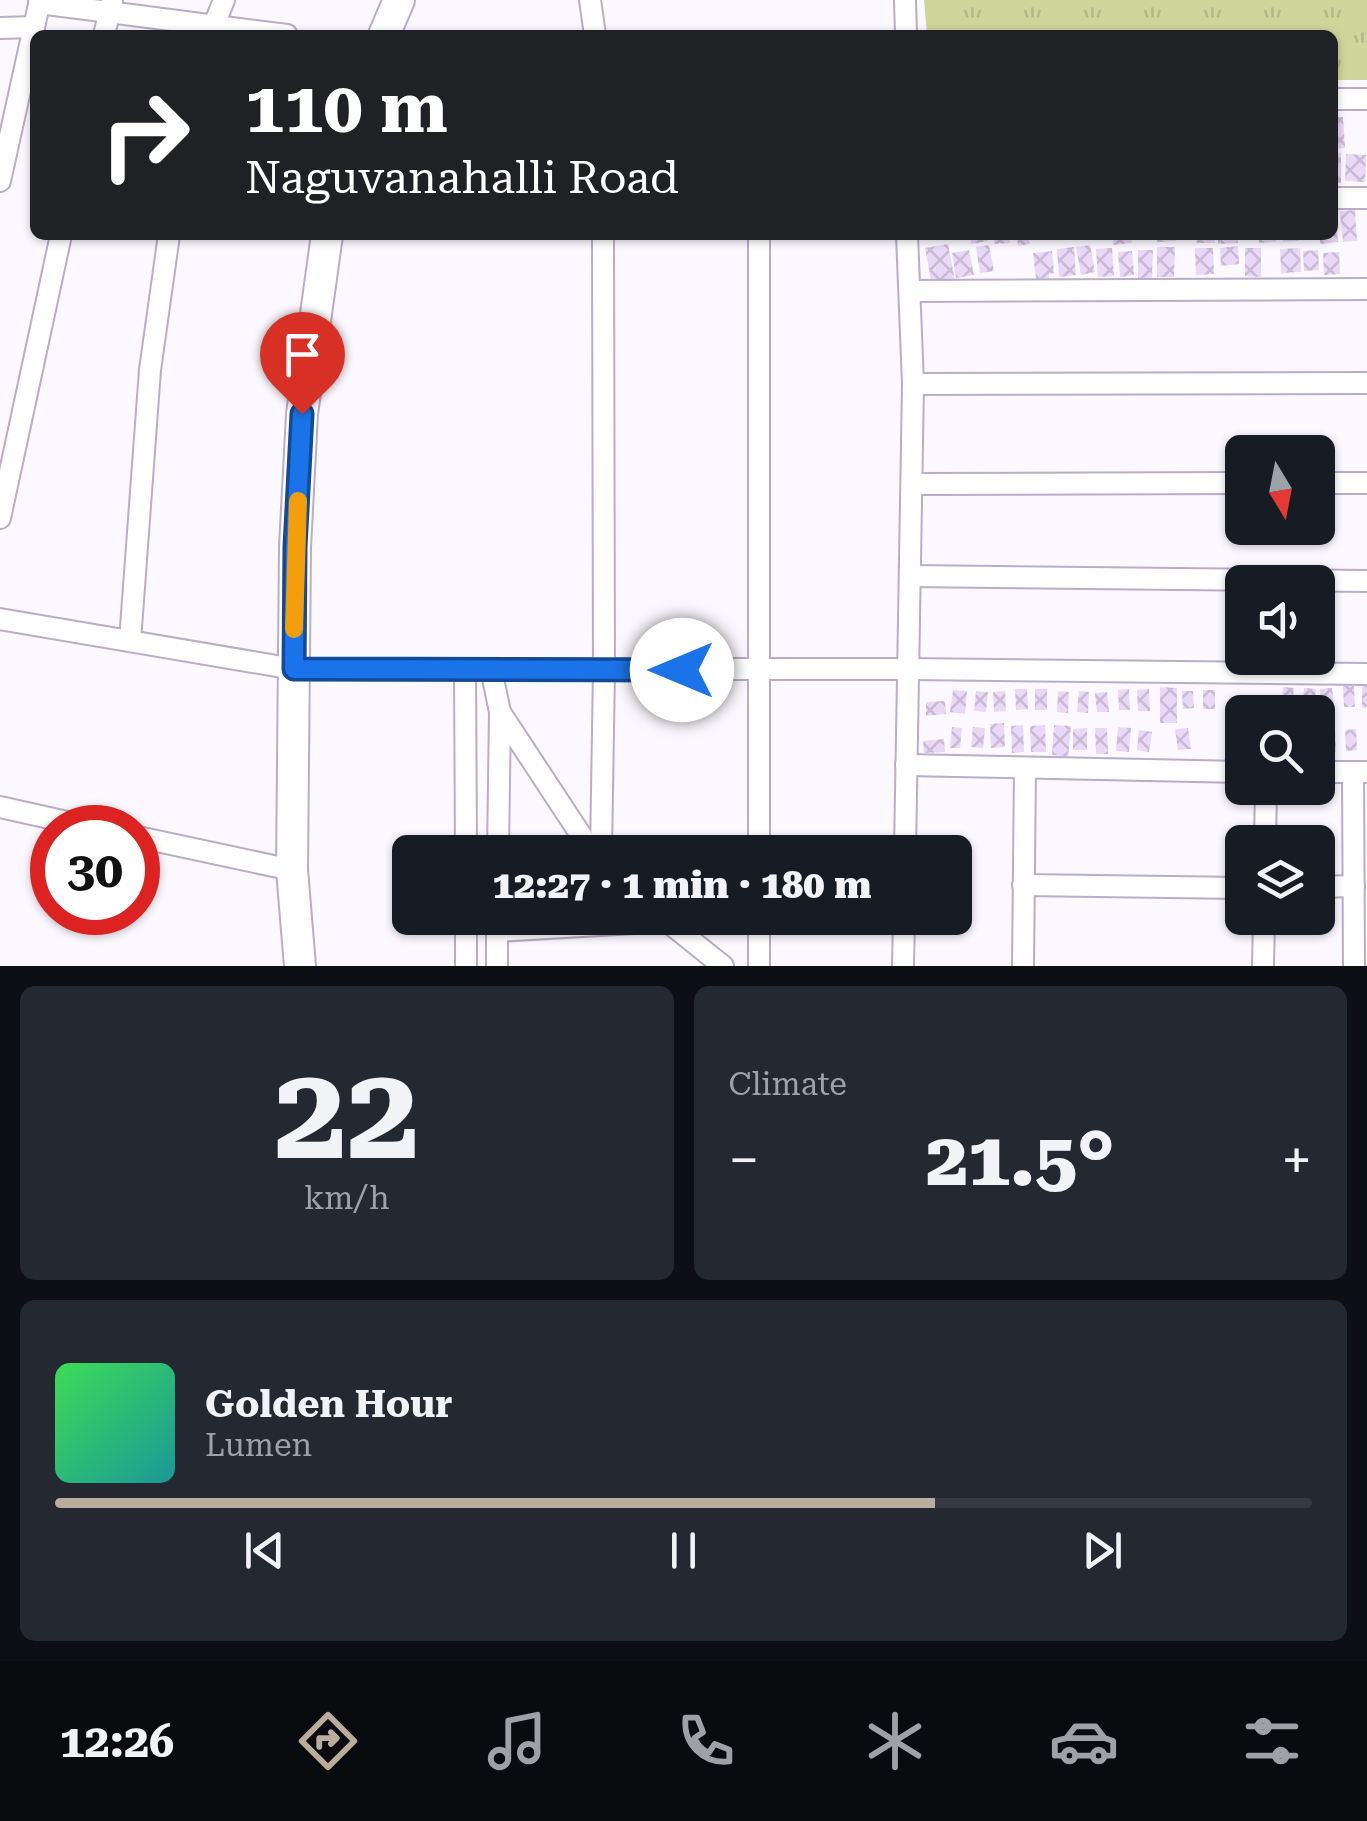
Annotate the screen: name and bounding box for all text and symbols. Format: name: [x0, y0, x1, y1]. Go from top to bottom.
text: 110 m: [245, 67, 448, 149]
icon: right: [80, 70, 210, 200]
text: Naguvanahalli Road: [245, 151, 679, 204]
pin: [260, 312, 345, 415]
icon: arrive: [275, 327, 330, 382]
north arrow: [1225, 435, 1335, 545]
map controls: [1225, 435, 1335, 935]
button: sound: [1225, 565, 1335, 675]
position arrow: [630, 618, 734, 722]
button: search: [1225, 695, 1335, 805]
speed limit sign: 30: [30, 805, 160, 935]
button: layers: [1225, 825, 1335, 935]
text: 12:27 · 1 min · 180 m: [492, 863, 872, 907]
text: 22: [274, 1037, 420, 1190]
text: Climate: [729, 1065, 847, 1103]
text: 21.5°: [926, 1115, 1115, 1203]
text: −: [729, 1128, 759, 1192]
text: +: [1281, 1128, 1312, 1192]
text: km/h: [304, 1179, 390, 1217]
text: Golden Hour: [205, 1382, 453, 1426]
text: Lumen: [205, 1426, 312, 1464]
icon: previous: [237, 1523, 292, 1578]
icon: pause: [656, 1523, 711, 1578]
icon: next: [1075, 1523, 1130, 1578]
icon: directions: [293, 1706, 363, 1776]
icon: music: [482, 1706, 552, 1776]
icon: phone: [671, 1706, 741, 1776]
icon: climate: [860, 1706, 930, 1776]
icon: car: [1049, 1706, 1119, 1776]
icon: filters: [1237, 1706, 1307, 1776]
text: 12:26: [59, 1715, 174, 1768]

